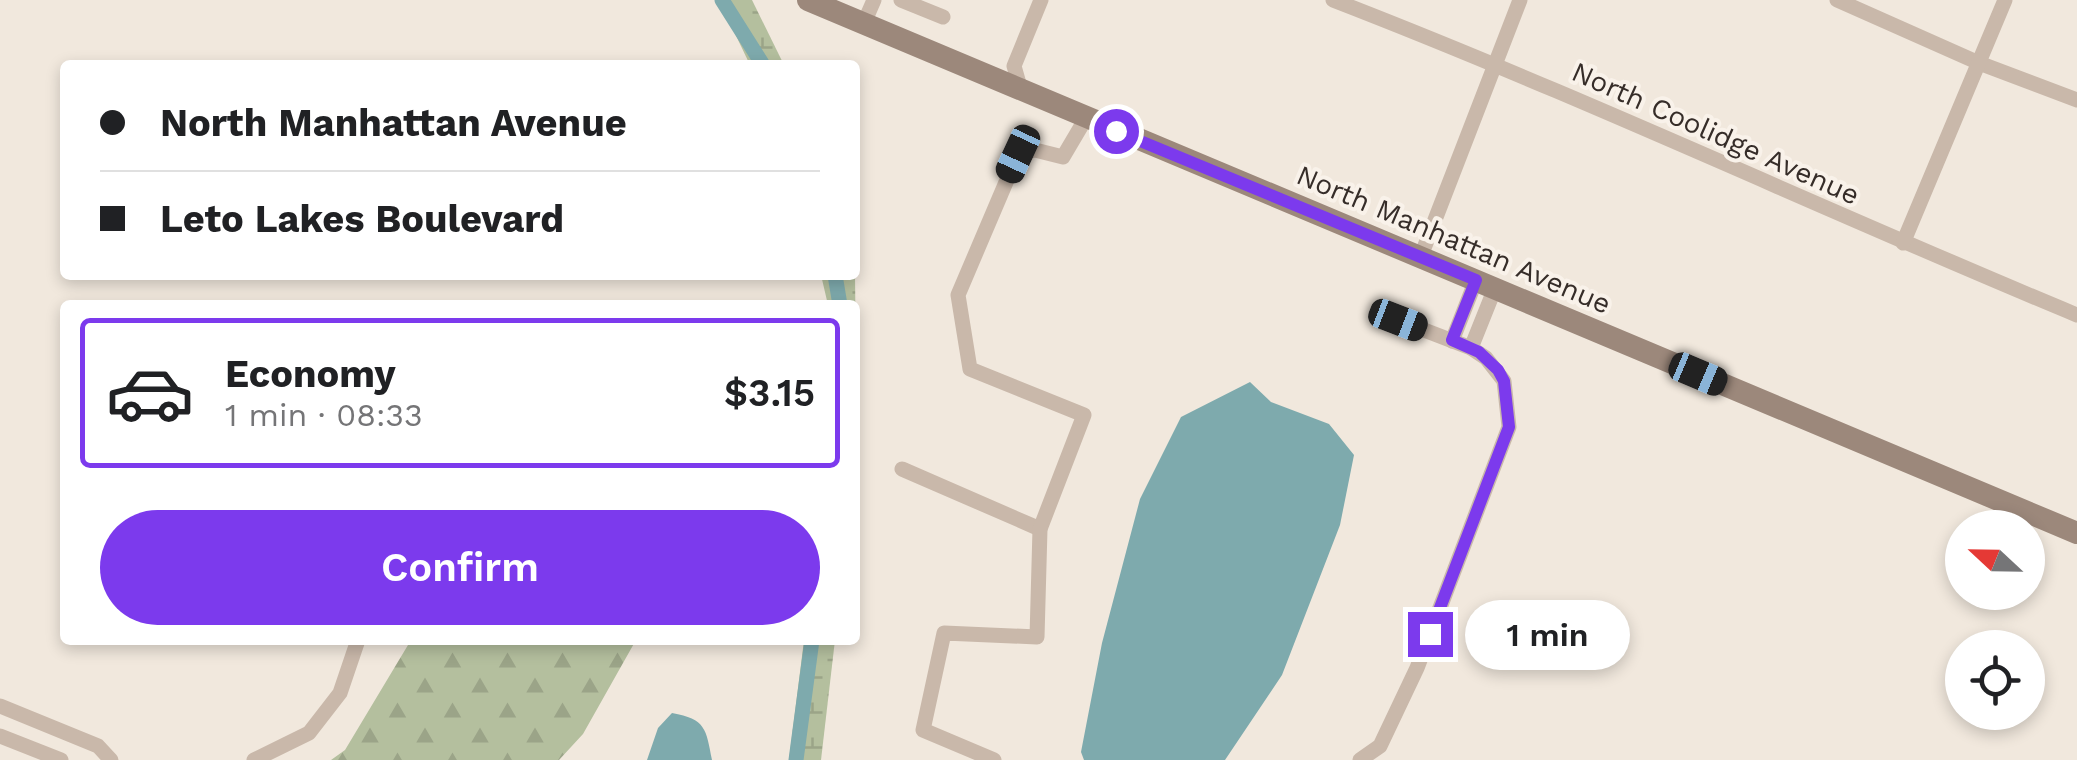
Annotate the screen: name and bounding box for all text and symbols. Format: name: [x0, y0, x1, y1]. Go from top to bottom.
street label: North Coolidge Avenue: [1567, 55, 1865, 212]
text: North Manhattan Avenue: [160, 101, 627, 145]
route start: [1094, 109, 1139, 154]
car: [992, 120, 1044, 188]
street label: North Manhattan Avenue: [1292, 158, 1616, 321]
text: Leto Lakes Boulevard: [160, 197, 564, 241]
car: [1365, 295, 1431, 345]
icon: car: [105, 348, 195, 438]
car: [1665, 348, 1731, 400]
text: Economy: [225, 352, 396, 396]
text: $3.15: [724, 371, 815, 415]
text: 1 min · 08:33: [225, 396, 423, 434]
button: Confirm: [100, 510, 820, 625]
north arrow: [1945, 510, 2045, 610]
map controls: [1945, 510, 2045, 730]
callout: 1 min: [1465, 599, 1630, 669]
route end: [1408, 612, 1453, 657]
text: 1 min: [1506, 616, 1589, 654]
button: locate: [1945, 630, 2045, 730]

